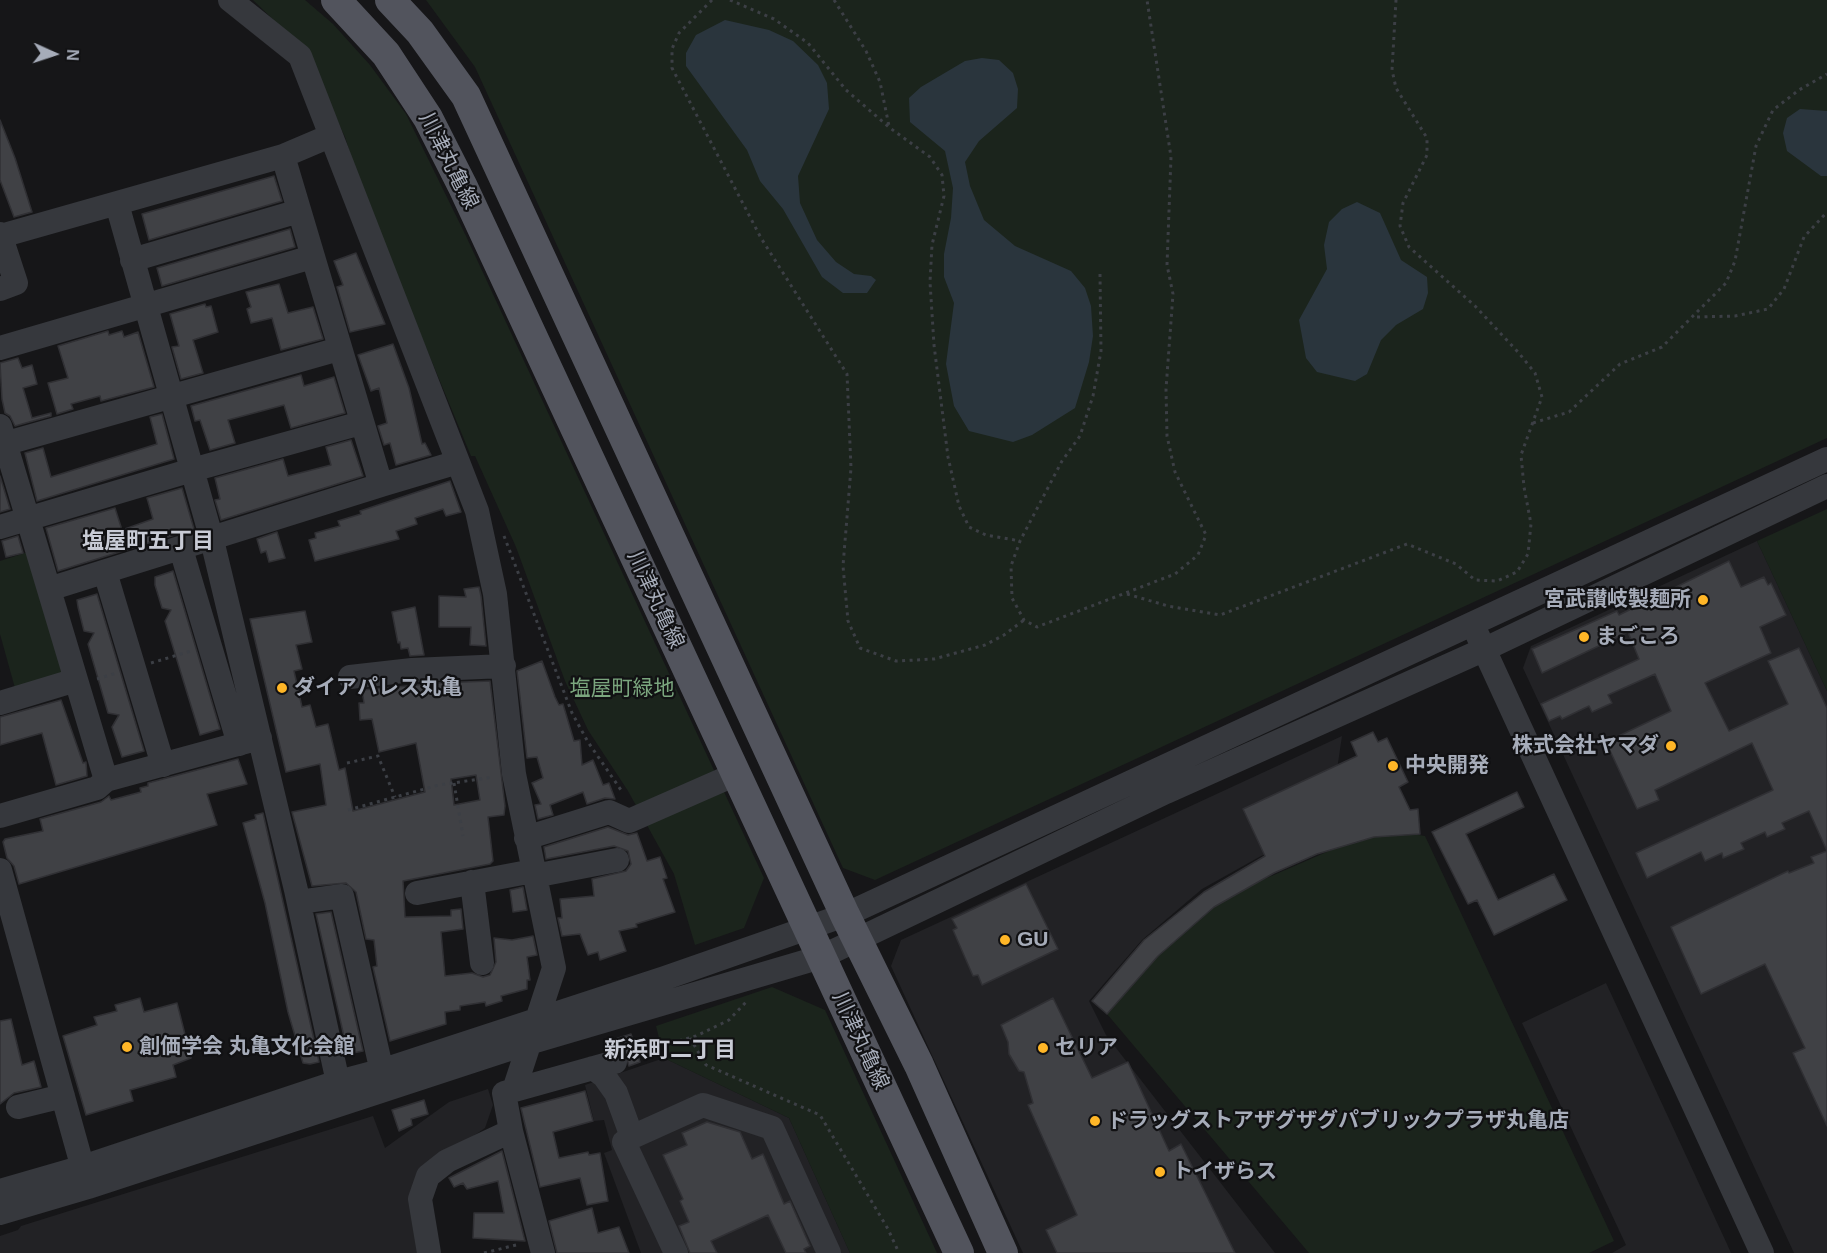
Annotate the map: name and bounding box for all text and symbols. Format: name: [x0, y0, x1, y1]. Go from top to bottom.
north arrow: [24, 24, 84, 84]
text: N: [64, 49, 81, 61]
street label: 川津丸亀線: [413, 109, 483, 213]
district label: 塩屋町五丁目: [82, 529, 214, 555]
street label: 川津丸亀線: [621, 547, 689, 653]
place label: 宮武讃岐製麺所: [1544, 587, 1691, 613]
marker: 宮武讃岐製麺所: [1696, 593, 1710, 607]
place label: まごころ: [1596, 624, 1680, 650]
marker: まごころ: [1577, 630, 1591, 644]
place label: ダイアパレス丸亀: [294, 675, 462, 701]
park label: 塩屋町緑地: [570, 676, 674, 702]
marker: ダイアパレス丸亀: [275, 681, 289, 695]
place label: 株式会社ヤマダ: [1512, 733, 1659, 759]
marker: 株式会社ヤマダ: [1664, 739, 1678, 753]
place label: 中央開発: [1405, 753, 1489, 779]
marker: 中央開発: [1386, 759, 1400, 773]
place label: GU: [1017, 927, 1048, 953]
marker: GU: [998, 933, 1012, 947]
street label: 川津丸亀線: [826, 988, 894, 1094]
place label: 創価学会 丸亀文化会館: [139, 1034, 355, 1060]
place label: セリア: [1055, 1035, 1118, 1061]
district label: 新浜町二丁目: [604, 1038, 736, 1064]
marker: 創価学会 丸亀文化会館: [120, 1040, 134, 1054]
marker: セリア: [1036, 1041, 1050, 1055]
place label: ドラッグストアザグザグパブリックプラザ丸亀店: [1107, 1108, 1569, 1134]
marker: ドラッグストアザグザグパブリックプラザ丸亀店: [1088, 1114, 1102, 1128]
place label: トイザらス: [1172, 1159, 1277, 1185]
marker: トイザらス: [1153, 1165, 1167, 1179]

